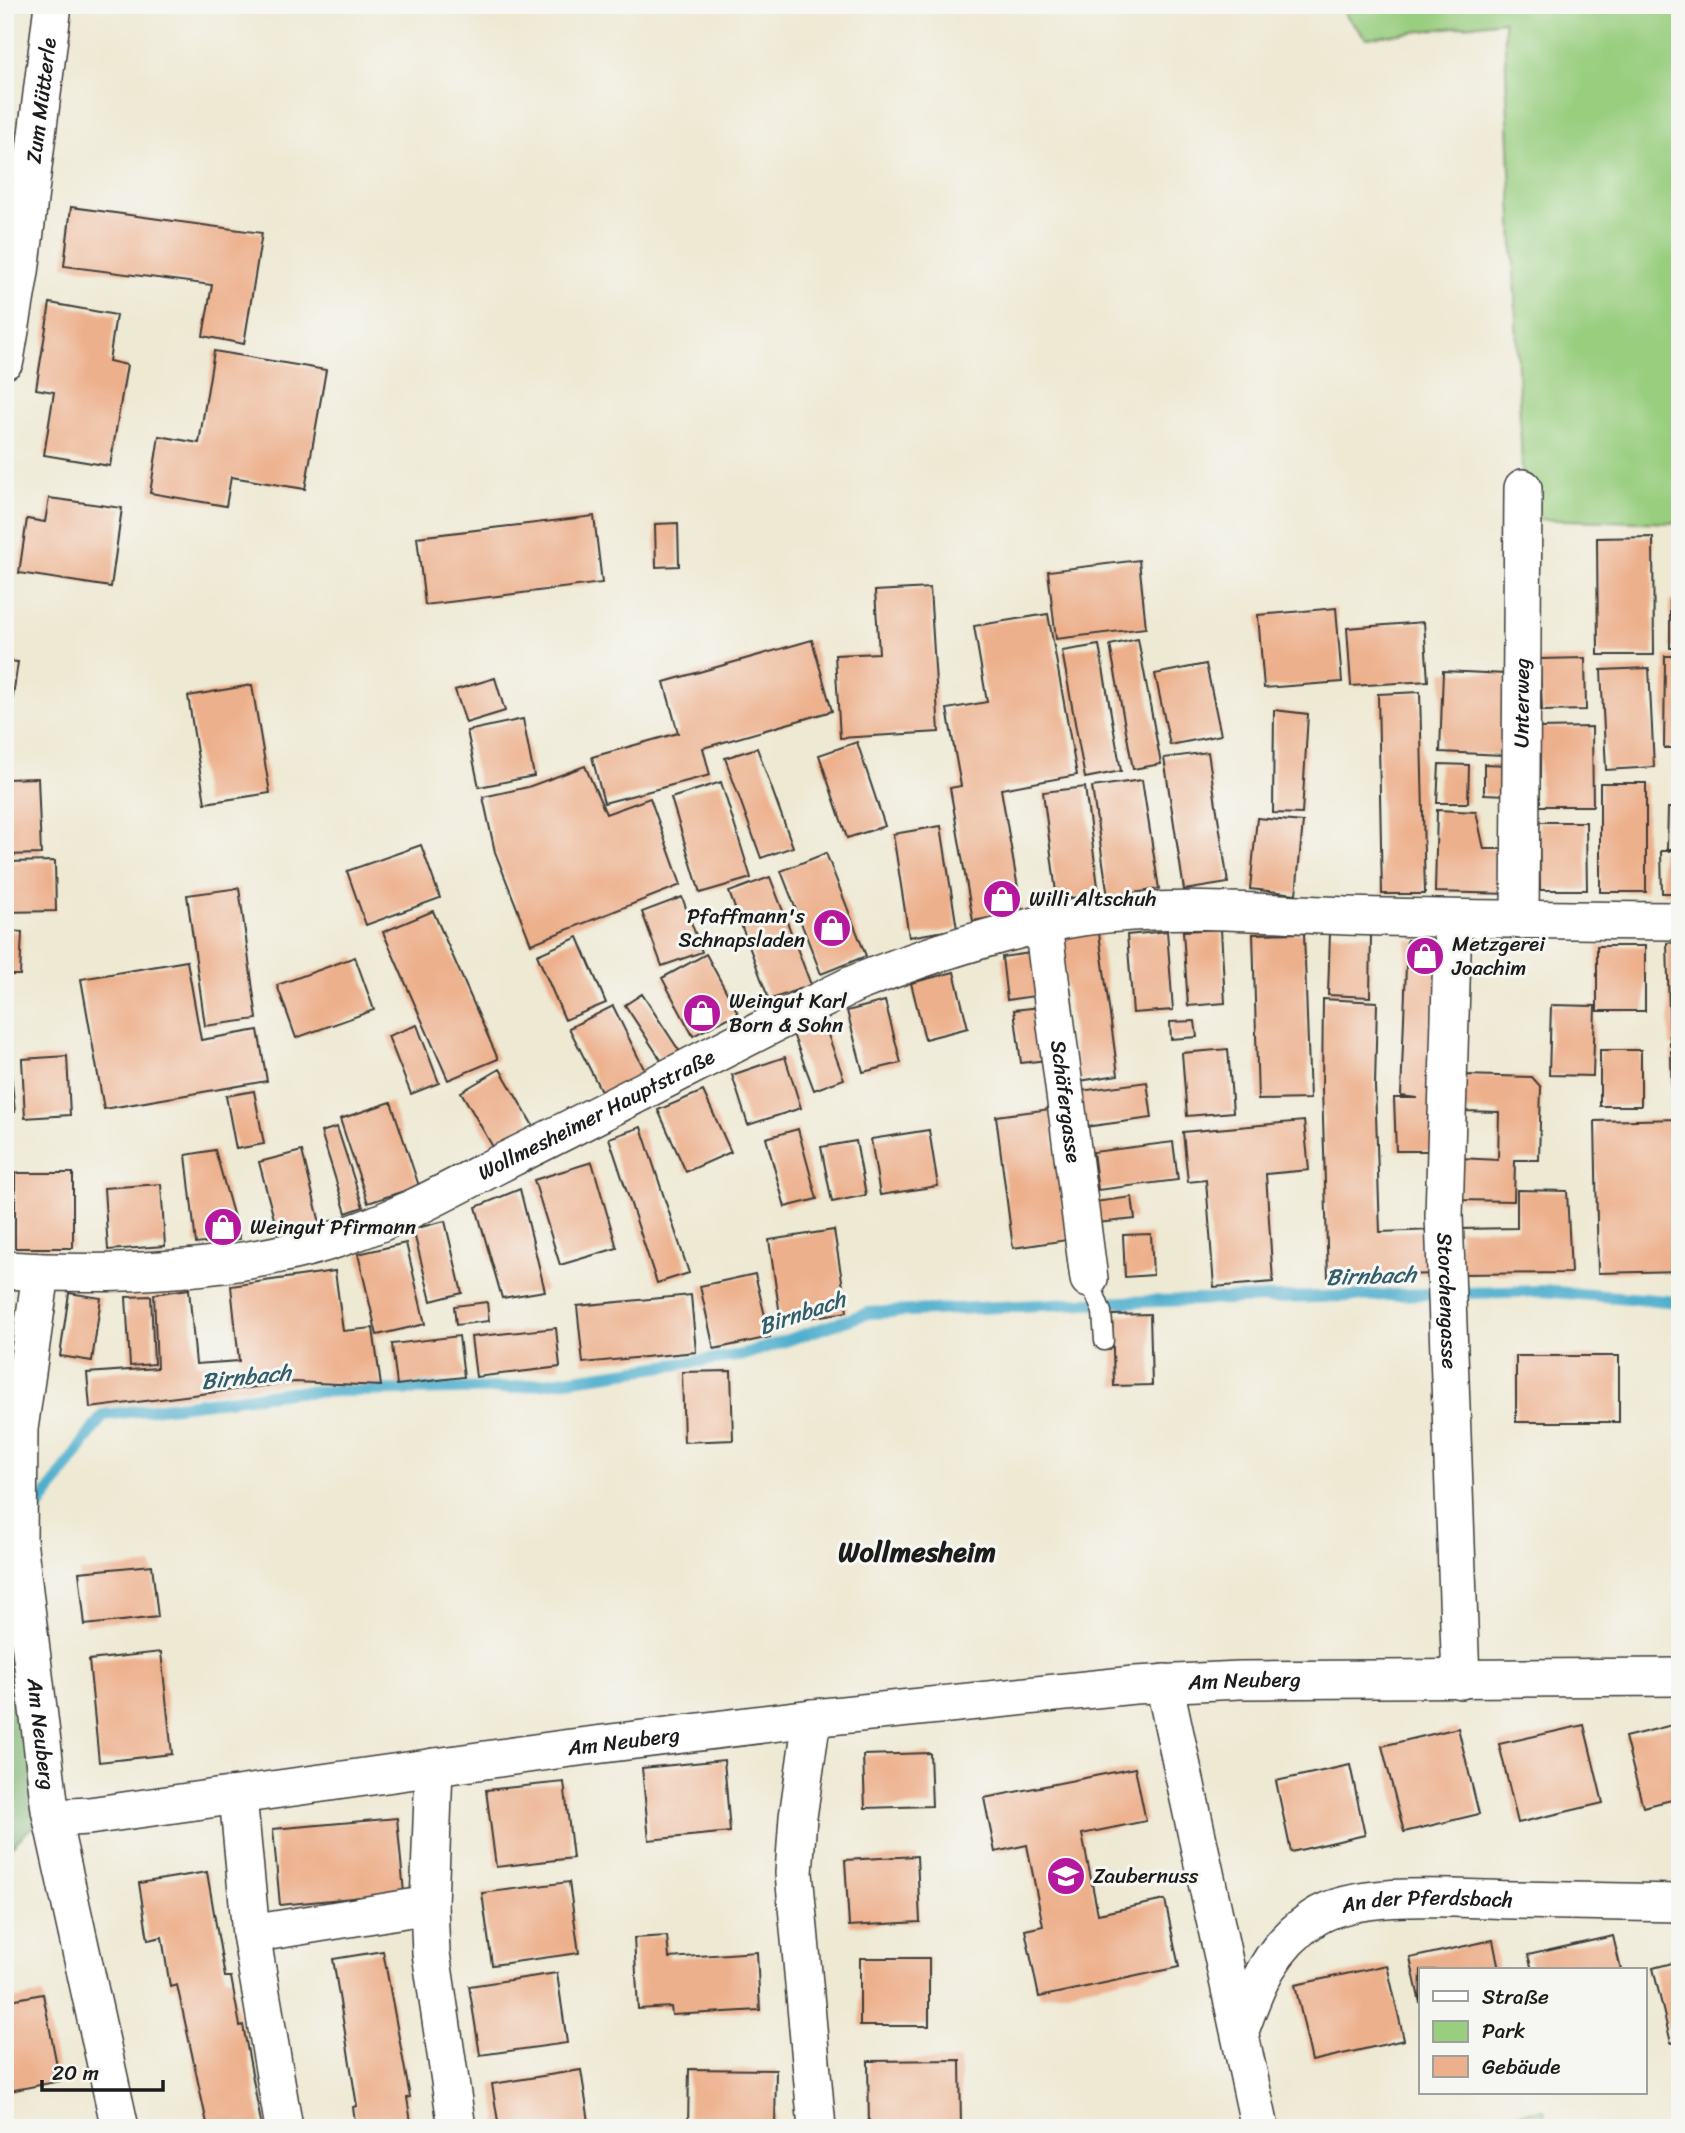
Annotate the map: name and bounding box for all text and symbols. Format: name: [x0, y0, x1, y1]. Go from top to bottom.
street label: Zum Mütterle: [15, 35, 68, 166]
street label: Unterweg: [1502, 658, 1541, 748]
shop icon: Willi Altschuh: [981, 878, 1023, 920]
place label: Willi Altschuh: [1029, 880, 1157, 918]
place label: Pfaffmann's Schnapsladen: [679, 897, 805, 959]
shop icon: Pfaffmann's Schnapsladen: [811, 907, 853, 949]
place label: Metzgerei Joachim: [1451, 925, 1546, 987]
shop icon: Metzgerei Joachim: [1404, 935, 1446, 977]
place label: Weingut Karl Born & Sohn: [729, 982, 848, 1044]
shop icon: Weingut Karl Born & Sohn: [681, 992, 723, 1034]
street label: Wollmesheimer Hauptstraße: [471, 1038, 722, 1191]
street label: Schäfergasse: [1039, 1038, 1093, 1165]
shop icon: Weingut Pfirmann: [202, 1206, 244, 1248]
place label: Weingut Pfirmann: [250, 1208, 416, 1246]
street label: Storchengasse: [1426, 1232, 1469, 1370]
water label: Birnbach: [1325, 1254, 1419, 1298]
water label: Birnbach: [753, 1278, 853, 1347]
water label: Birnbach: [199, 1352, 295, 1402]
district label: Wollmesheim: [838, 1527, 996, 1576]
street label: Am Neuberg: [1186, 1661, 1301, 1701]
street label: Am Neuberg: [15, 1675, 67, 1793]
street label: Am Neuberg: [565, 1716, 682, 1767]
school or university icon: Zaubernuss: [1045, 1855, 1087, 1897]
place label: Zaubernuss: [1093, 1857, 1199, 1895]
street label: An der Pferdsbach: [1336, 1879, 1514, 1925]
legend: [1419, 1968, 1646, 2094]
text: Straße: [1482, 1978, 1549, 2016]
text: Park: [1482, 2012, 1525, 2050]
text: Gebäude: [1482, 2048, 1560, 2086]
scale bar: [42, 2049, 163, 2093]
text: 20 m: [52, 2054, 99, 2092]

